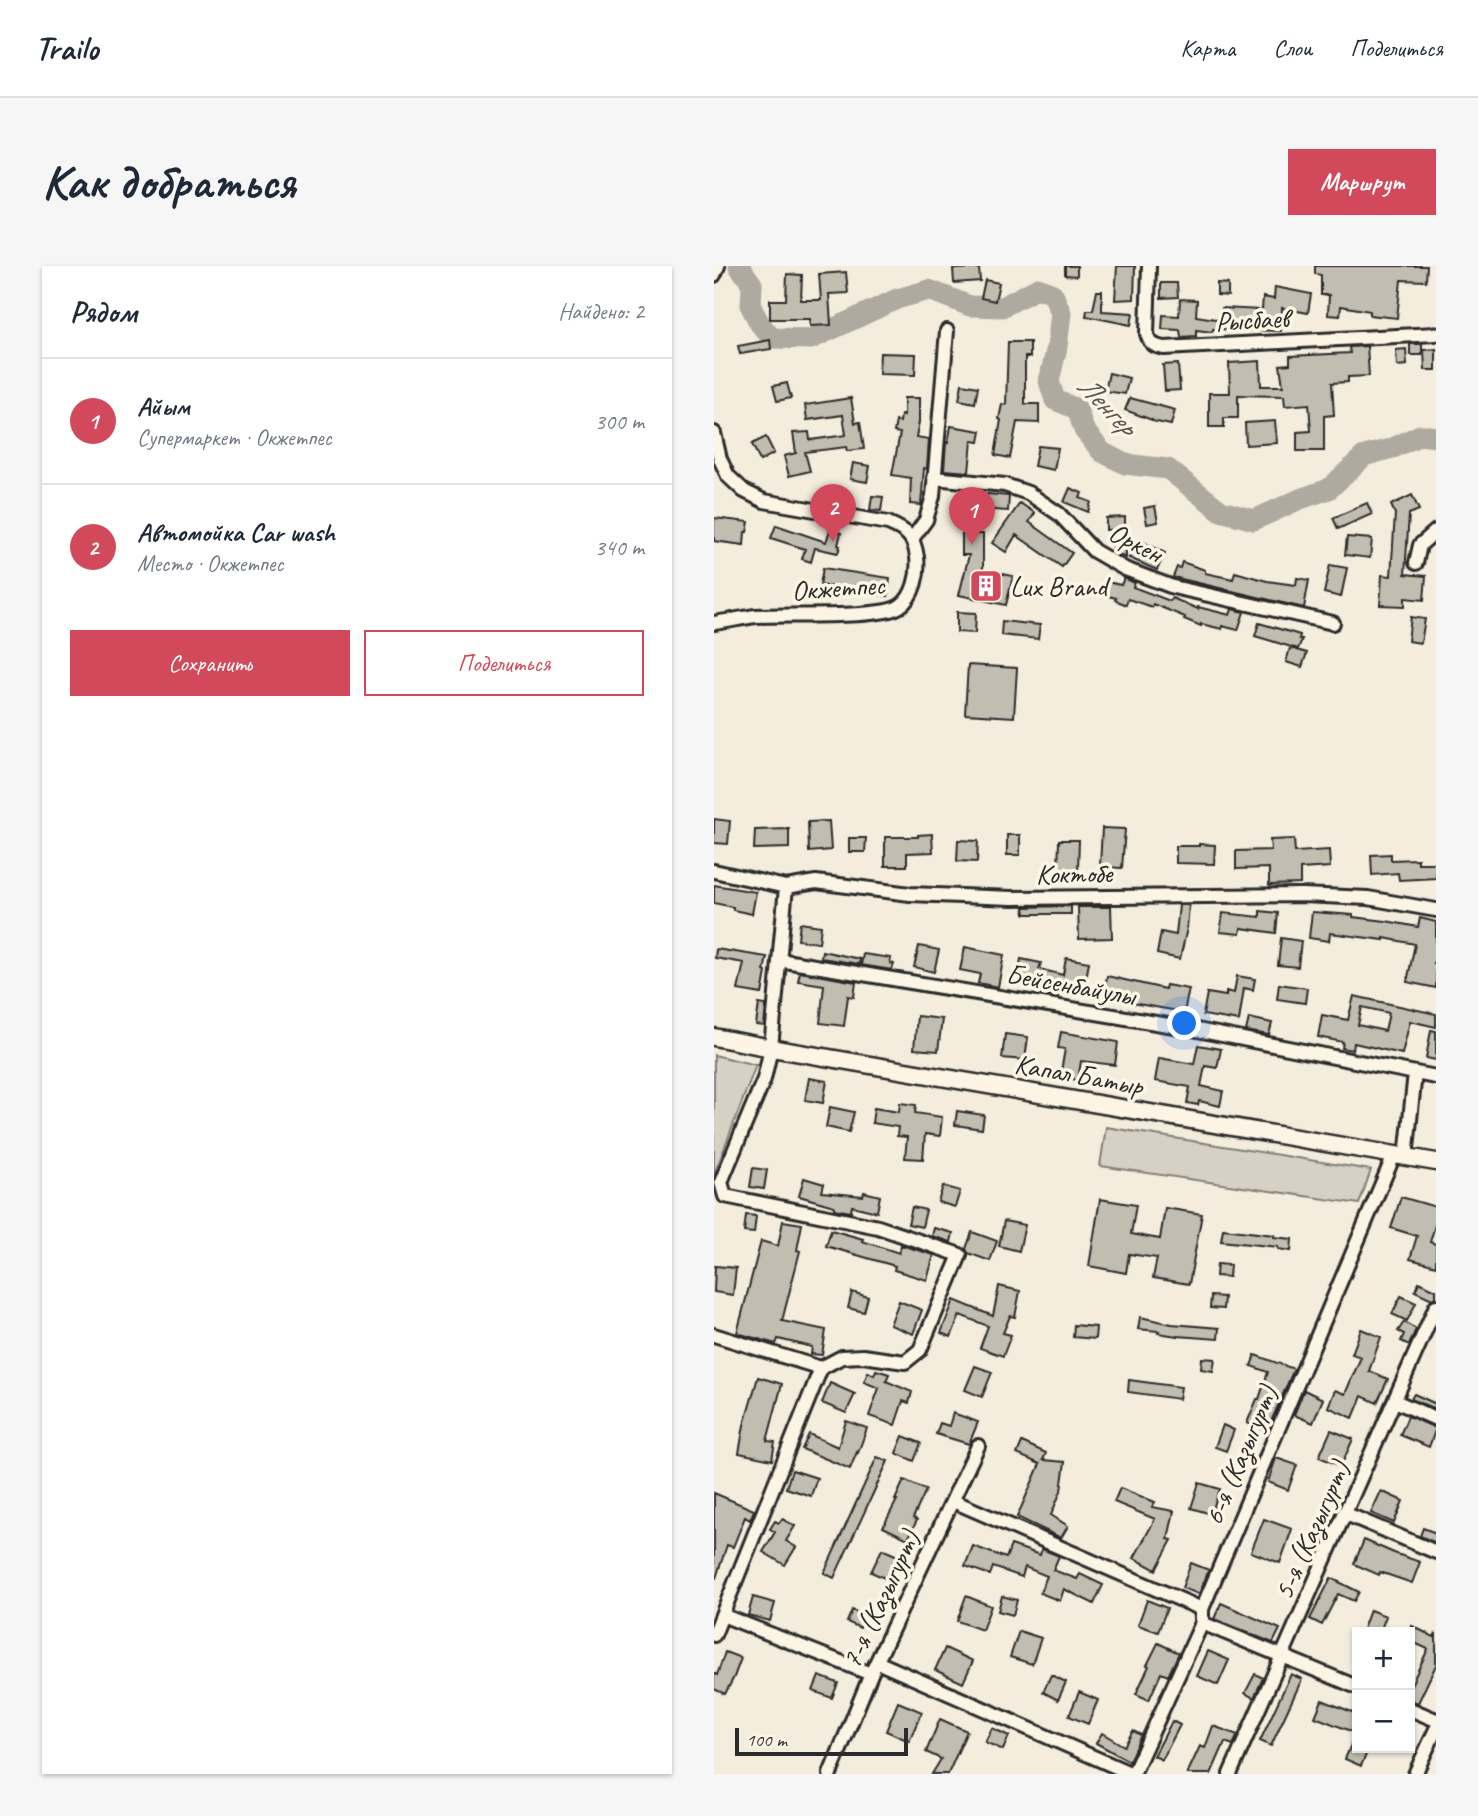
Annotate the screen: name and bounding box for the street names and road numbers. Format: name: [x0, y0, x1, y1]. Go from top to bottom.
street label: Рысбаев: [1214, 300, 1295, 339]
street label: Оркен: [1103, 514, 1171, 572]
street label: Окжетпес: [790, 567, 887, 608]
street label: Коктобе: [1036, 855, 1114, 892]
street label: Бейсенбайулы: [1004, 956, 1140, 1013]
street label: Капал Батыр: [1012, 1046, 1147, 1103]
street label: 6-я (Казыгурт): [1195, 1379, 1287, 1530]
street label: 5-я (Казыгурт): [1265, 1454, 1359, 1605]
street label: 7-я (Казыгурт): [833, 1523, 929, 1674]

